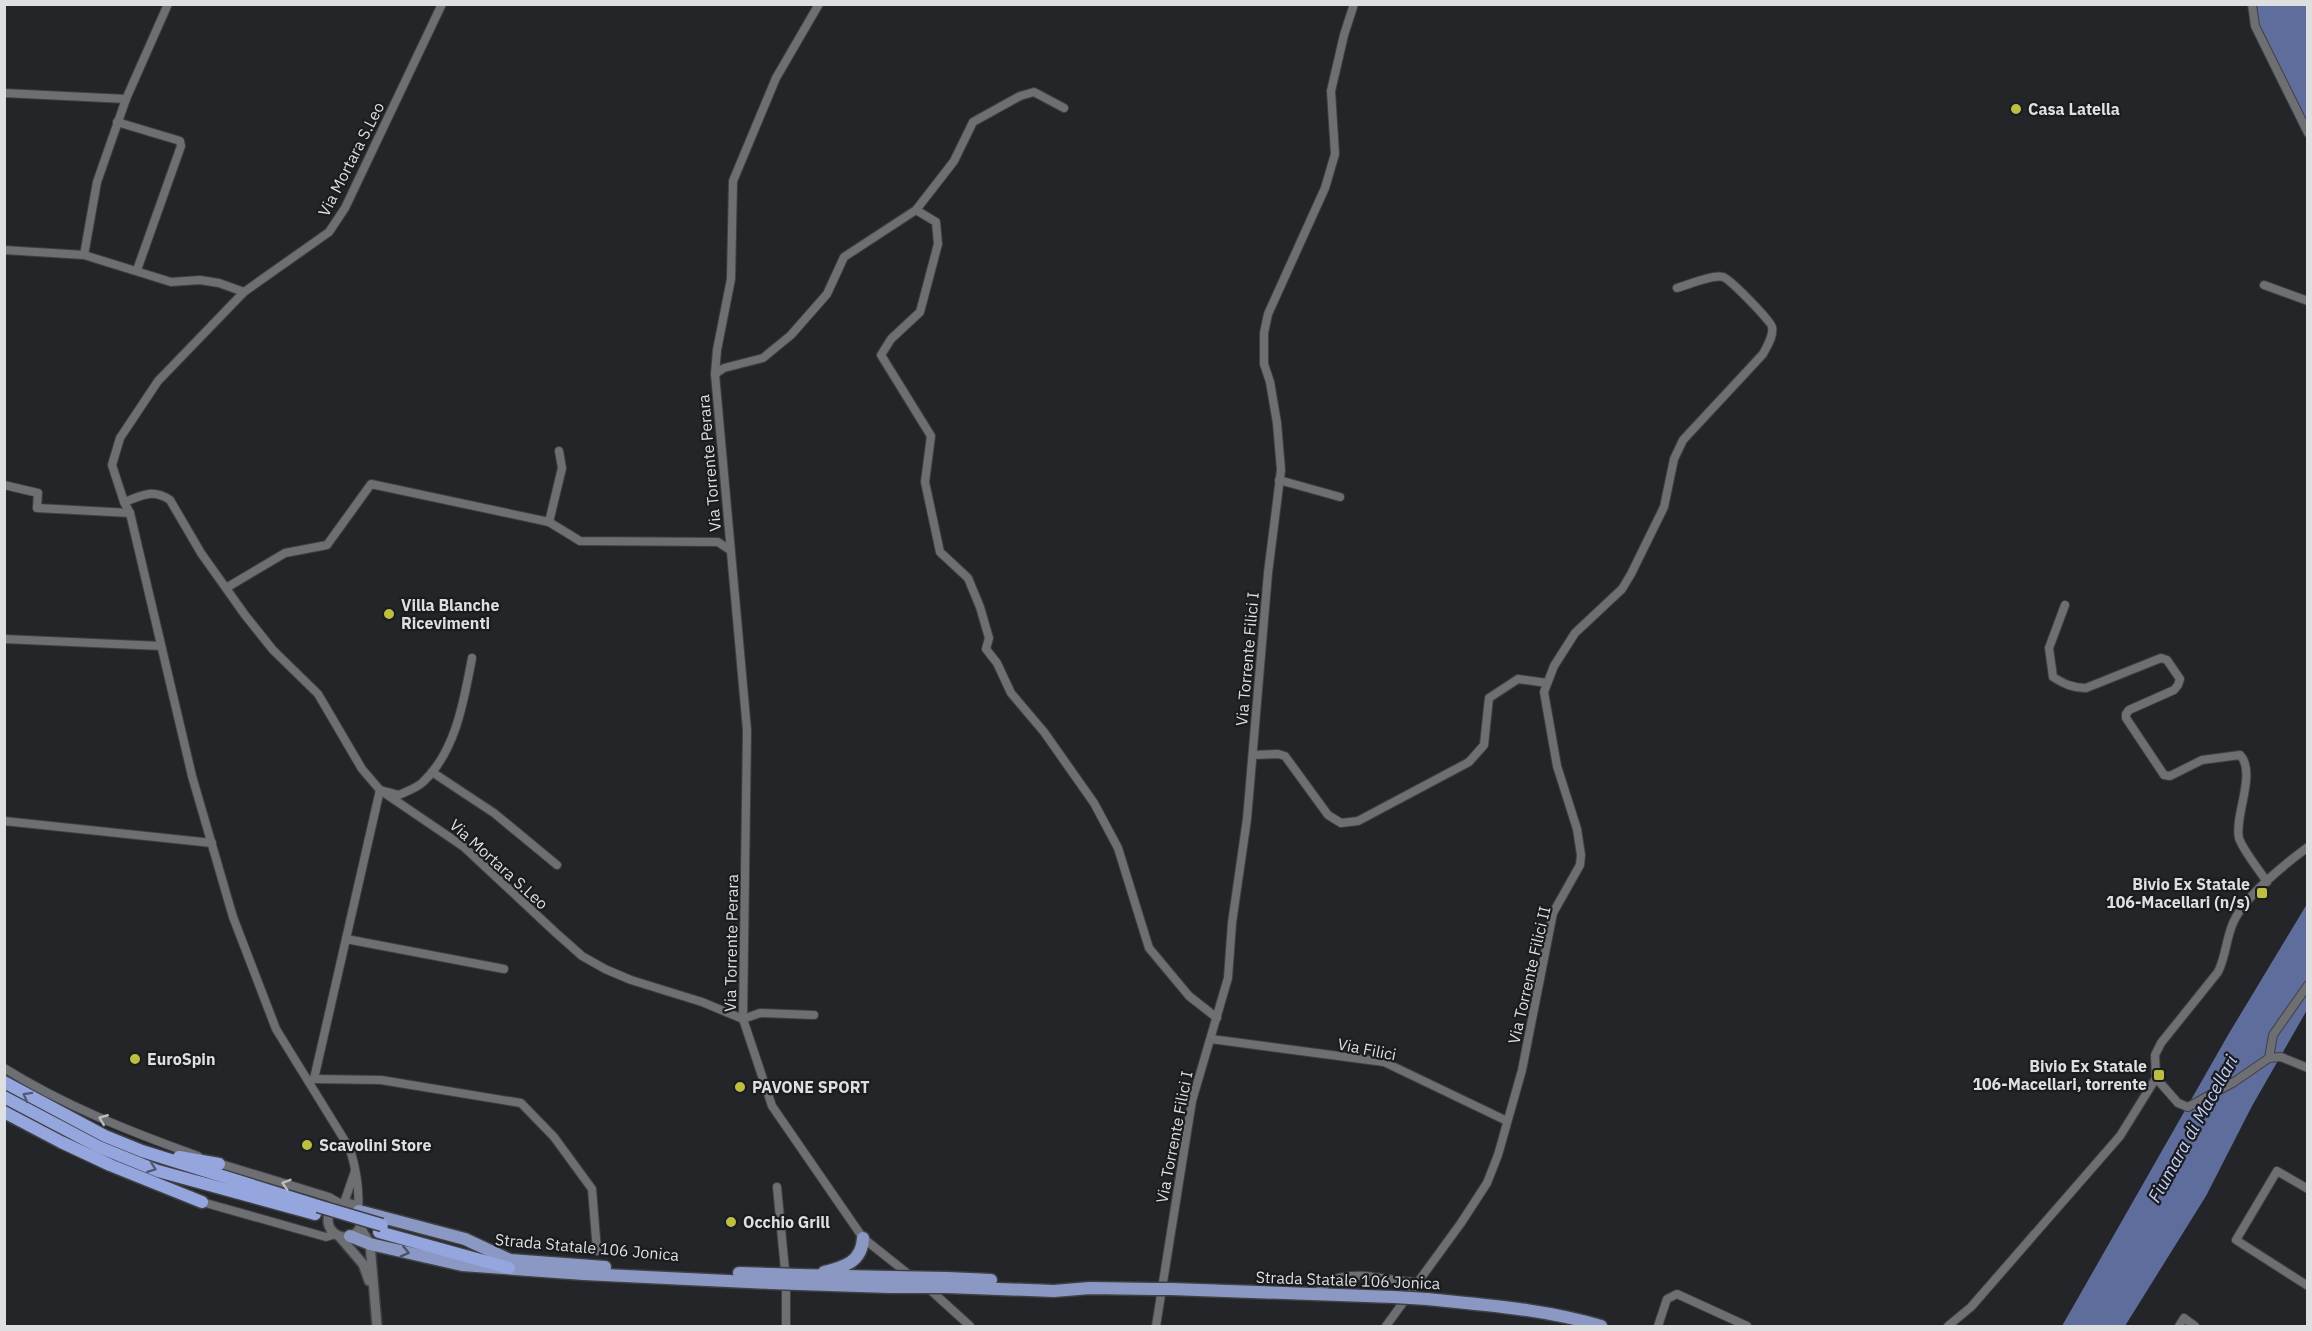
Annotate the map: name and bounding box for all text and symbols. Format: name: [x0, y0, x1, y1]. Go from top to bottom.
street label: Via Mortara S.Leo: [314, 99, 388, 219]
place label: Casa Latella: [2028, 99, 2120, 119]
marker: Casa Latella: [2009, 102, 2023, 116]
street label: Via Torrente Perara: [693, 393, 725, 532]
street label: Via Torrente Filici I: [1231, 591, 1263, 727]
place label: Villa Blanche Ricevimenti: [401, 595, 499, 633]
marker: Villa Blanche Ricevimenti: [382, 607, 396, 621]
street label: Via Mortara S.Leo: [446, 815, 552, 913]
street label: Via Torrente Perara: [720, 874, 742, 1012]
place label: Bivio Ex Statale 106-Macellari (n/s): [2106, 874, 2250, 912]
marker: Bivio Ex Statale 106-Macellari (n/s): [2255, 886, 2269, 900]
street label: Via Torrente Filici II: [1503, 904, 1555, 1046]
street label: Via Filici: [1336, 1034, 1398, 1064]
place label: EuroSpin: [147, 1049, 215, 1069]
water label: Fiumara di Macellari: [2143, 1051, 2243, 1206]
marker: EuroSpin: [128, 1052, 142, 1066]
place label: Bivio Ex Statale 106-Macellari, torrente: [1972, 1056, 2147, 1094]
marker: Bivio Ex Statale 106-Macellari, torrente: [2152, 1068, 2166, 1082]
street label: Via Torrente Filici I: [1151, 1069, 1197, 1205]
place label: PAVONE SPORT: [752, 1077, 869, 1097]
marker: PAVONE SPORT: [733, 1080, 747, 1094]
one-way arrow: [23, 1092, 33, 1103]
one-way arrow: [98, 1114, 109, 1126]
place label: Scavolini Store: [319, 1135, 431, 1155]
marker: Scavolini Store: [300, 1138, 314, 1152]
one-way arrow: [146, 1161, 157, 1173]
one-way arrow: [281, 1179, 292, 1191]
place label: Occhio Grill: [743, 1212, 830, 1232]
marker: Occhio Grill: [724, 1215, 738, 1229]
street label: Strada Statale 106 Jonica: [494, 1229, 680, 1265]
one-way arrow: [400, 1245, 410, 1258]
street label: Strada Statale 106 Jonica: [1255, 1267, 1441, 1293]

